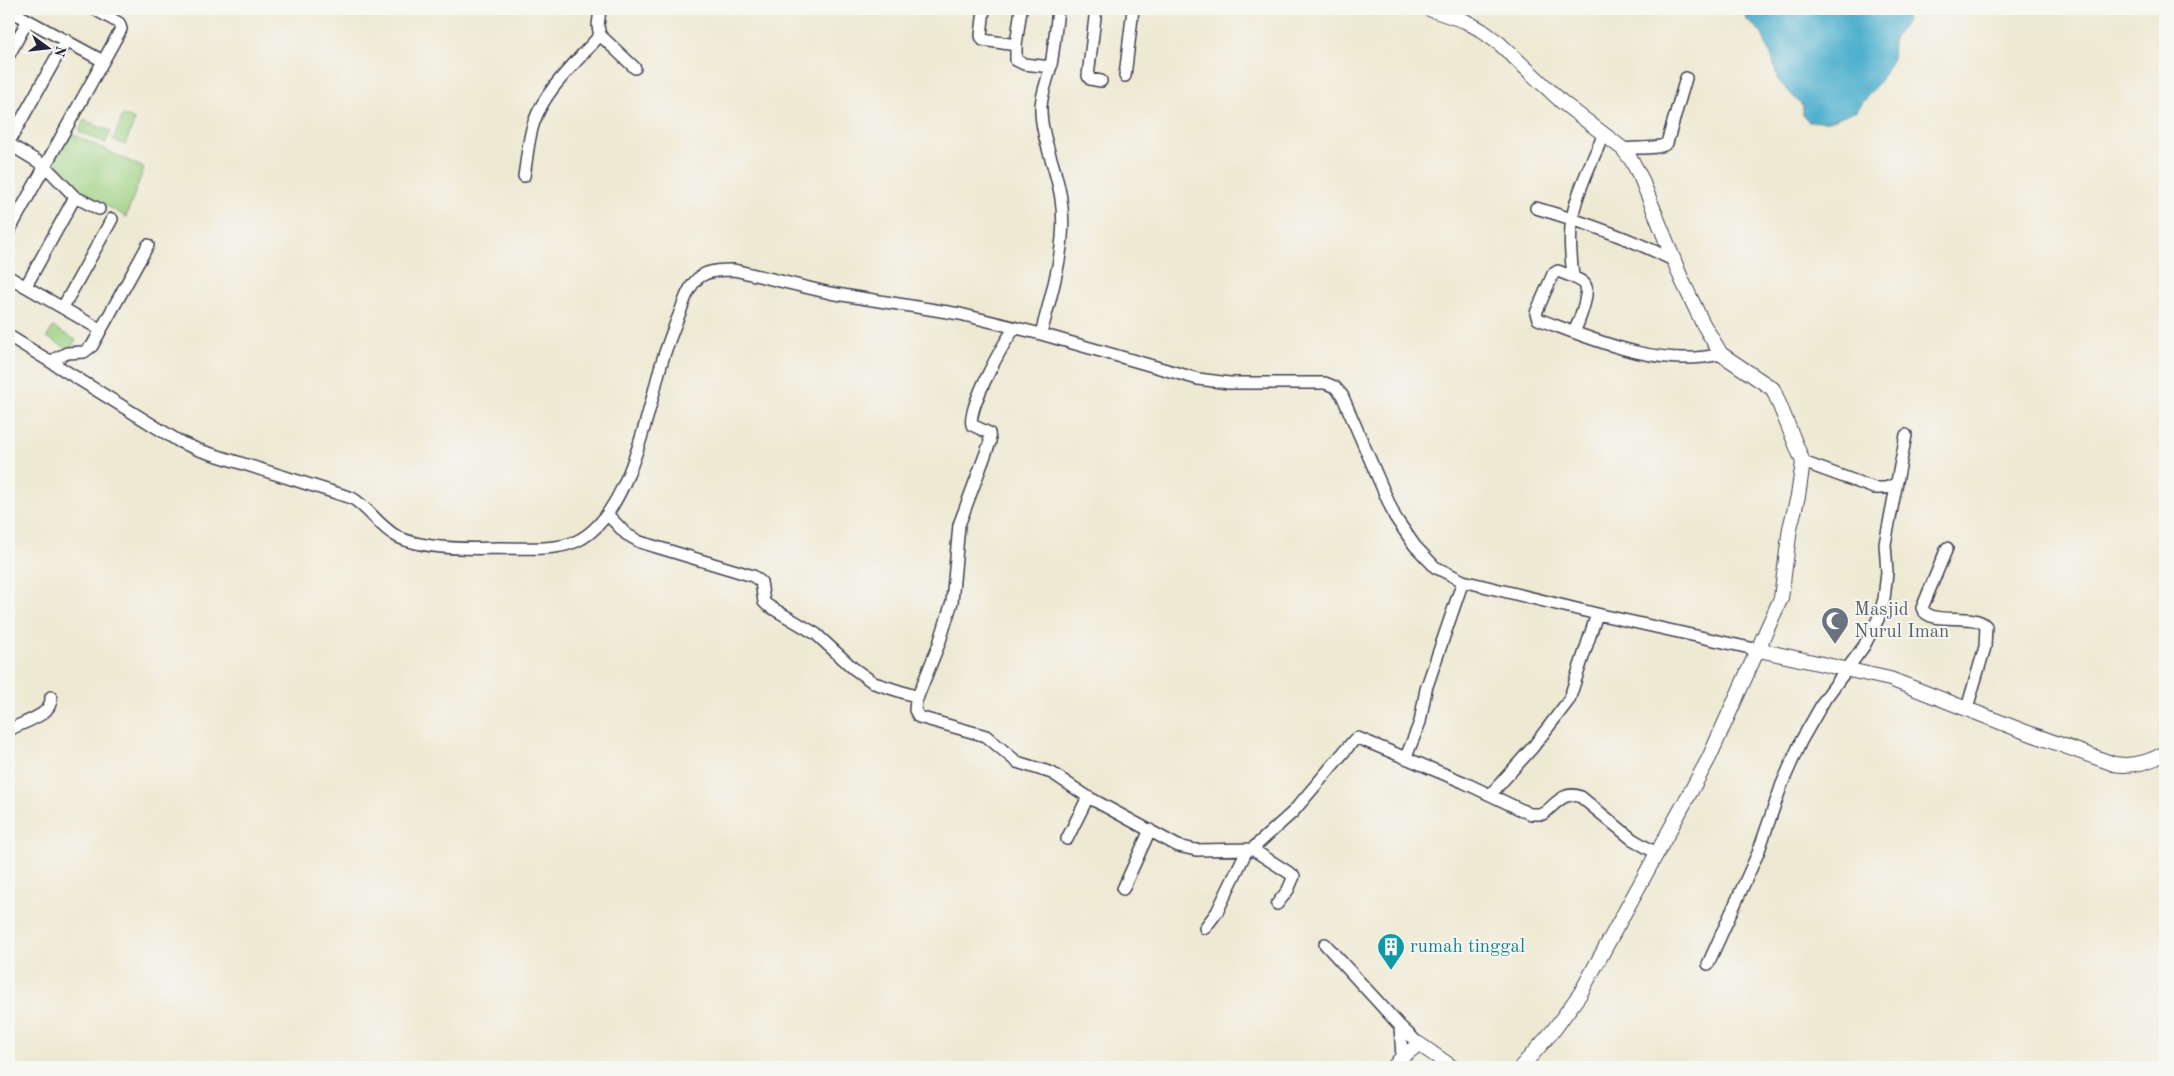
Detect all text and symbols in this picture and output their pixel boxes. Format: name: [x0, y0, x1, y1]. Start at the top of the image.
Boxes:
north arrow: [22, 22, 72, 72]
text: N: [51, 44, 68, 58]
place label: Masjid Nurul Iman: [1854, 601, 1949, 642]
mosque icon: Masjid Nurul Iman: [1820, 606, 1850, 645]
building icon: rumah tinggal: [1376, 932, 1406, 971]
place label: rumah tinggal: [1410, 938, 1525, 957]

